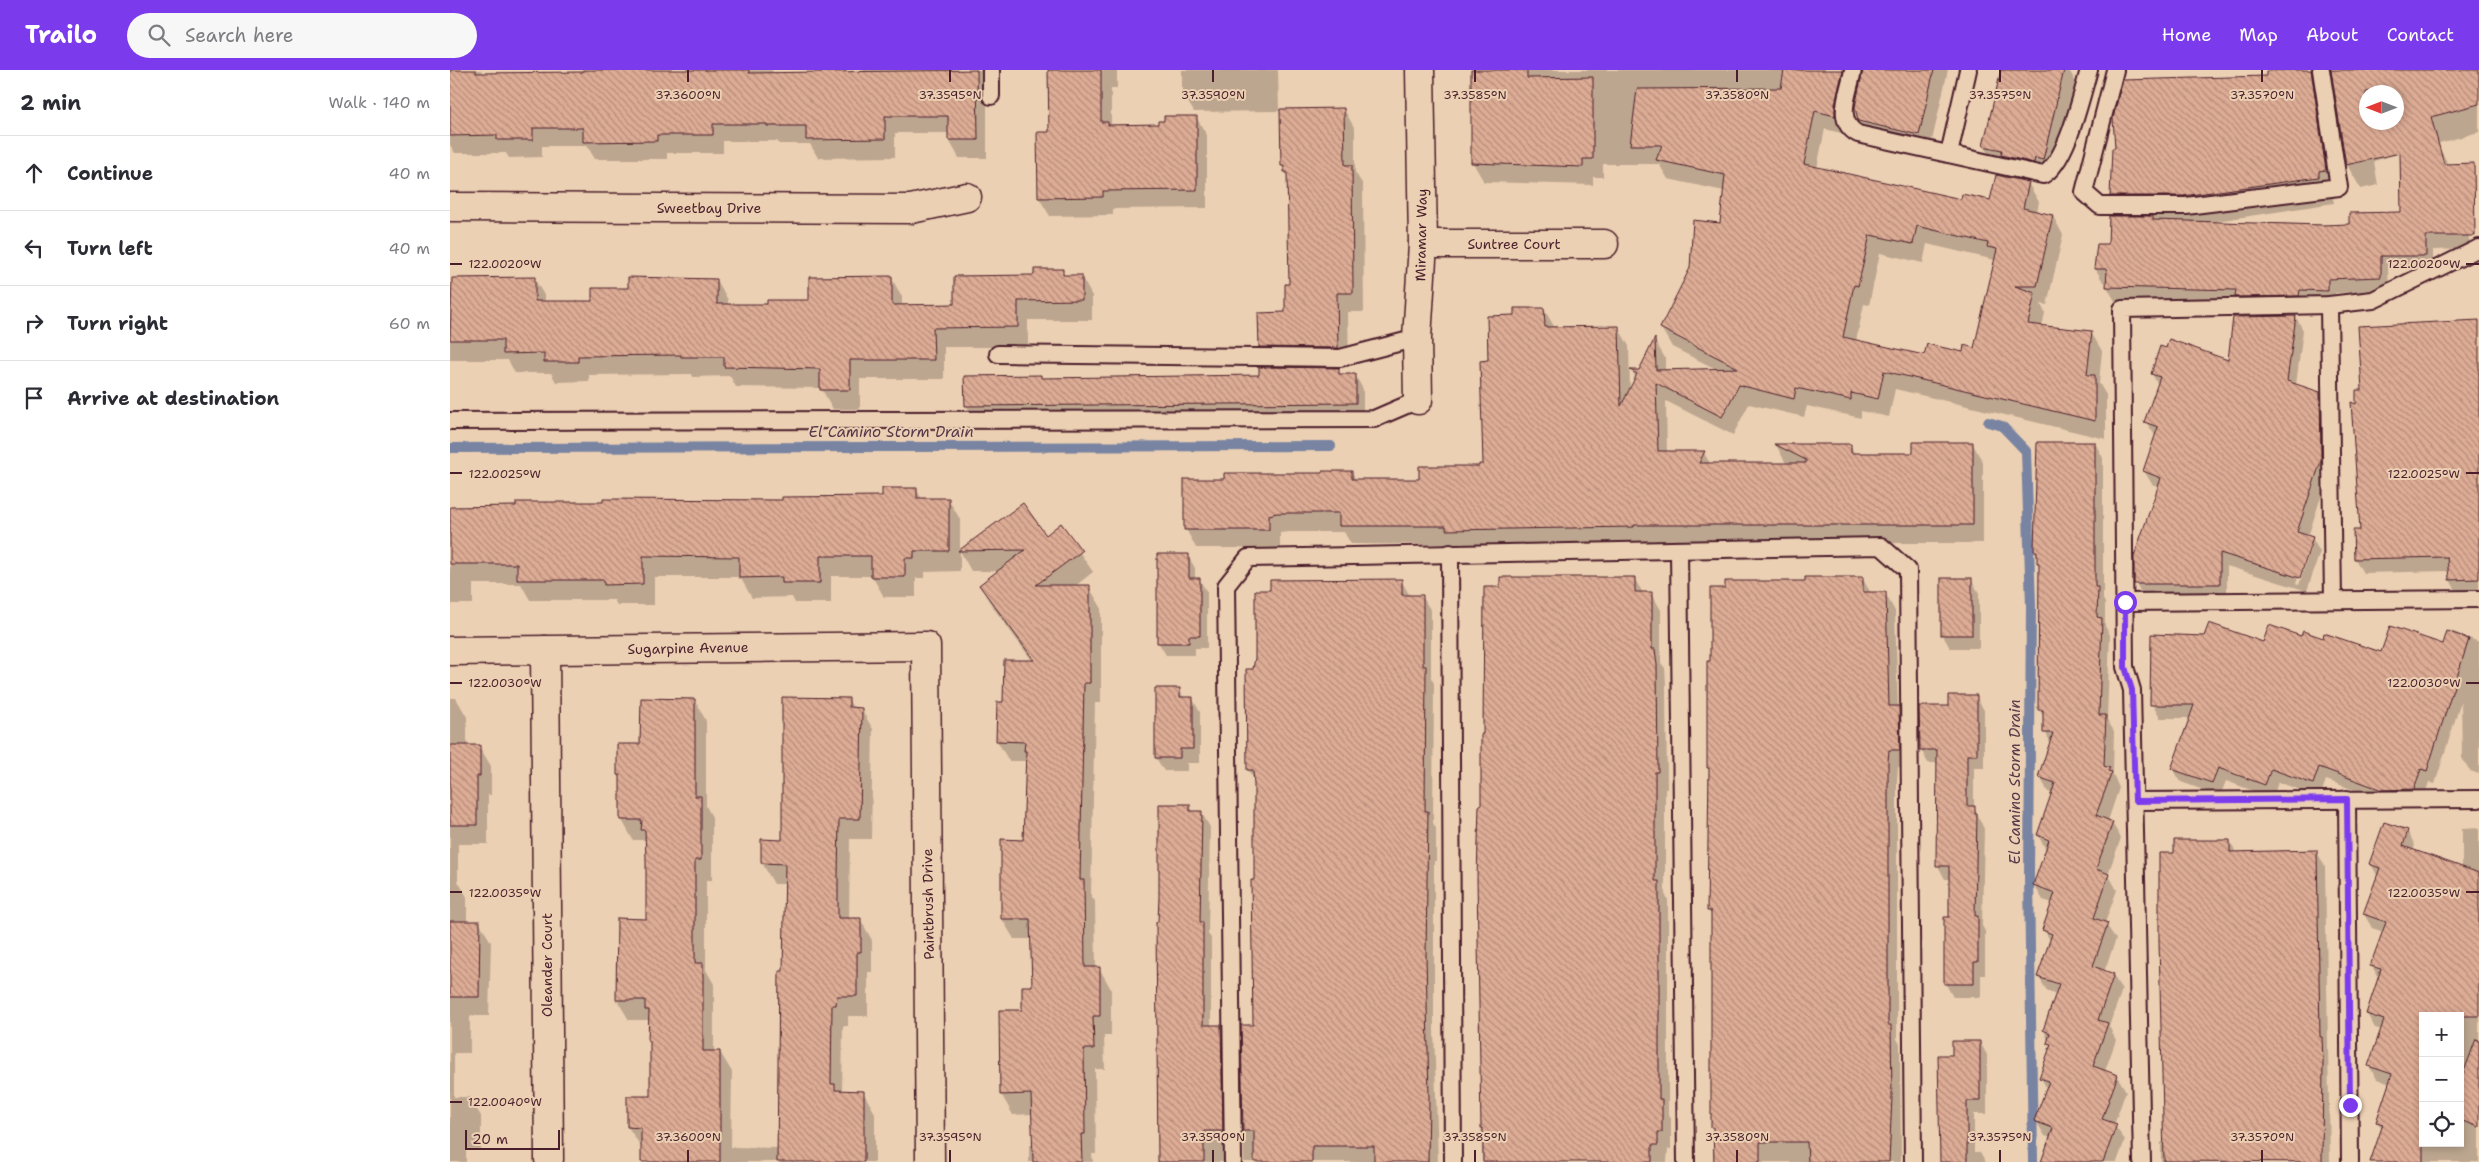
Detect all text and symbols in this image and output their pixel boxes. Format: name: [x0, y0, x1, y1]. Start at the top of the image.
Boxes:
search box: [127, 13, 477, 58]
text: Trailo: [25, 19, 97, 51]
icon: search: [145, 21, 173, 49]
text: Search here: [185, 23, 294, 48]
text: Home: [2162, 23, 2211, 47]
text: Map: [2239, 23, 2278, 47]
text: About: [2306, 23, 2359, 47]
text: Contact: [2387, 23, 2454, 47]
north arrow: [2359, 85, 2404, 130]
text: 37.3600°N: [655, 87, 721, 103]
text: 37.3595°N: [918, 87, 982, 103]
text: 37.3590°N: [1181, 87, 1245, 103]
text: 37.3585°N: [1443, 87, 1507, 103]
text: 37.3580°N: [1705, 87, 1769, 103]
text: 37.3575°N: [1969, 87, 2031, 103]
text: 37.3570°N: [2230, 87, 2294, 103]
text: 2 min: [20, 89, 81, 117]
text: Walk · 140 m: [328, 92, 430, 113]
icon: ahead: [20, 159, 48, 187]
text: Continue: [67, 161, 153, 186]
text: 40 m: [388, 163, 430, 184]
street label: Miramar Way: [1411, 188, 1431, 282]
street label: Sweetbay Drive: [657, 199, 761, 217]
icon: left: [20, 234, 48, 262]
street label: Suntree Court: [1467, 235, 1561, 253]
text: Turn left: [67, 236, 153, 261]
text: 40 m: [388, 238, 430, 259]
text: 122.0020°W: [468, 256, 542, 272]
text: 122.0020°W: [2387, 256, 2461, 272]
icon: right: [20, 309, 48, 337]
text: Turn right: [67, 311, 168, 336]
text: 60 m: [389, 313, 430, 334]
icon: arrive: [20, 384, 48, 412]
text: Arrive at destination: [67, 386, 279, 411]
water label: El Camino Storm Drain: [808, 422, 974, 442]
text: 122.0025°W: [469, 466, 541, 482]
text: 122.0025°W: [2388, 466, 2460, 482]
route start: [2114, 591, 2137, 614]
street label: Sugarpine Avenue: [627, 638, 749, 658]
text: 122.0030°W: [468, 675, 542, 691]
text: 122.0030°W: [2387, 675, 2461, 691]
water label: El Camino Storm Drain: [2005, 699, 2025, 865]
street label: Paintbrush Drive: [918, 848, 938, 960]
text: 122.0035°W: [469, 885, 541, 901]
text: 122.0035°W: [2388, 885, 2460, 901]
street label: Oleander Court: [538, 913, 556, 1017]
map controls: [2419, 1012, 2464, 1147]
button: +: [2419, 1012, 2464, 1057]
button: −: [2419, 1057, 2464, 1102]
text: 122.0040°W: [468, 1094, 542, 1110]
route end: [2339, 1094, 2362, 1117]
button: locate: [2419, 1102, 2464, 1147]
scale bar: [465, 1127, 560, 1150]
text: 37.3600°N: [655, 1129, 721, 1145]
text: 37.3595°N: [918, 1129, 982, 1145]
text: 37.3590°N: [1181, 1129, 1245, 1145]
text: 37.3585°N: [1443, 1129, 1507, 1145]
text: 37.3580°N: [1705, 1129, 1769, 1145]
text: 37.3575°N: [1969, 1129, 2031, 1145]
text: 37.3570°N: [2230, 1129, 2294, 1145]
text: 20 m: [472, 1130, 508, 1148]

